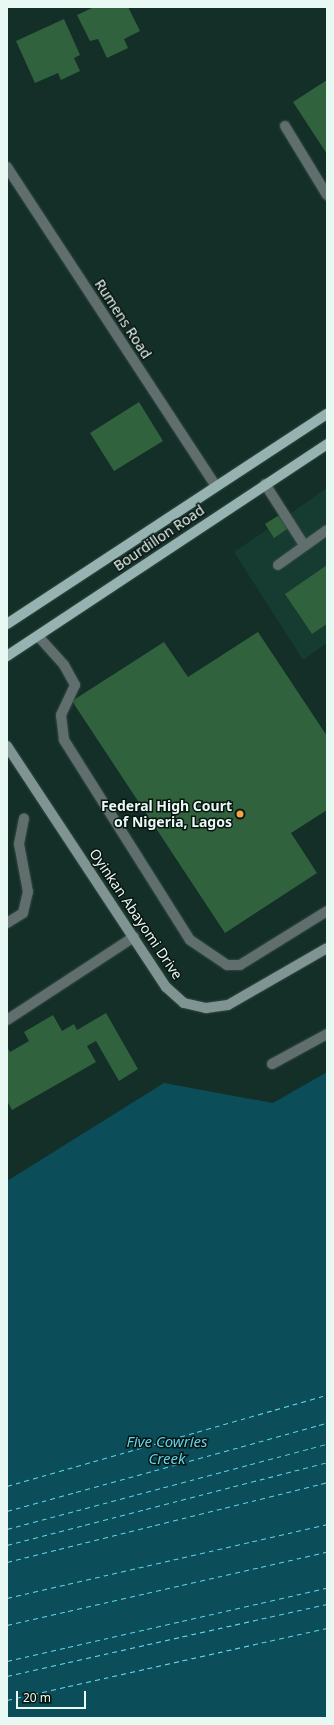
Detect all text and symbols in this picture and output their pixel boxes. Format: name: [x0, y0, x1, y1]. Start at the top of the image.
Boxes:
street label: Rumens Road: [91, 276, 155, 362]
street label: Bourdillon Road: [111, 502, 207, 574]
place label: Federal High Court of Nigeria, Lagos: [101, 798, 232, 830]
marker: Federal High Court of Nigeria, Lagos: [235, 809, 245, 819]
street label: Oyinkan Abayomi Drive: [86, 845, 186, 983]
water label: Five Cowries Creek: [126, 1432, 208, 1467]
scale bar: [18, 1683, 88, 1709]
text: 20 m: [23, 1689, 51, 1706]

